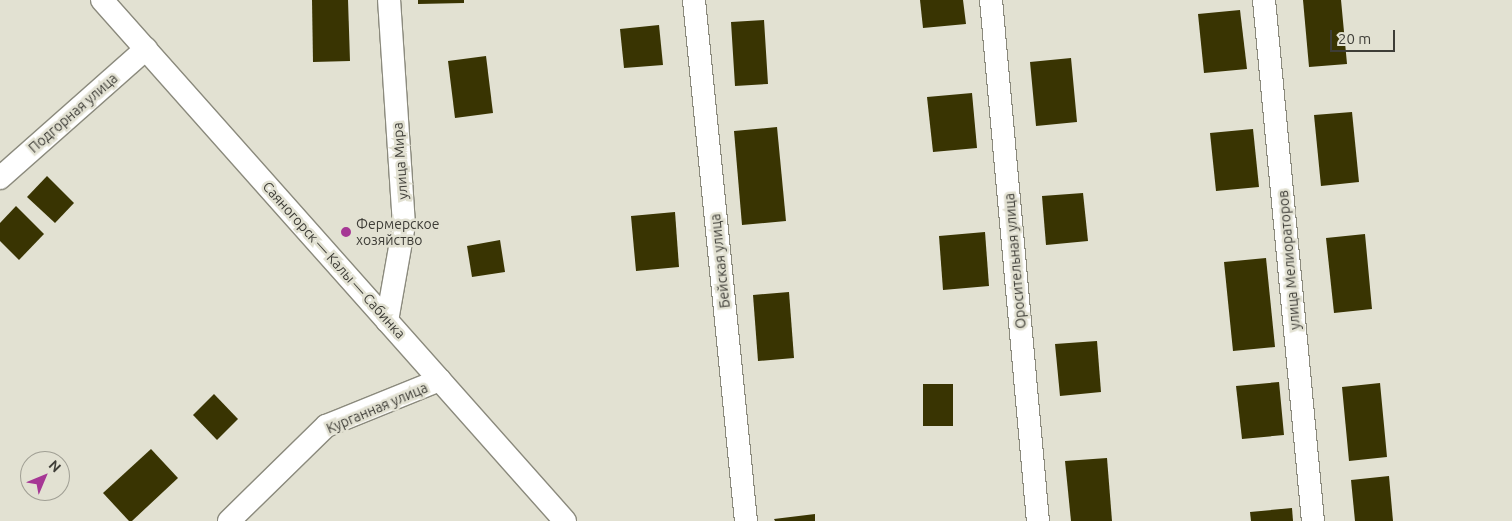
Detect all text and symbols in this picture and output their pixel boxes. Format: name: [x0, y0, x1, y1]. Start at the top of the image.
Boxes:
scale bar: [1332, 20, 1397, 52]
text: 20 m: [1338, 30, 1371, 47]
street label: Подгорная улица: [25, 70, 121, 156]
street label: улица Мира: [389, 122, 411, 200]
street label: Саяногорск — Калы — Сабинка: [259, 178, 409, 342]
street label: улица Мелиораторов: [1275, 190, 1303, 330]
street label: Оросительная улица: [1001, 193, 1029, 329]
street label: Бейская улица: [707, 213, 733, 309]
place label: Фермерское хозяйство: [356, 216, 439, 248]
marker: Фермерское хозяйство: [340, 226, 352, 238]
street label: Курганная улица: [324, 379, 430, 437]
north arrow: [20, 451, 70, 501]
text: N: [46, 457, 64, 475]

